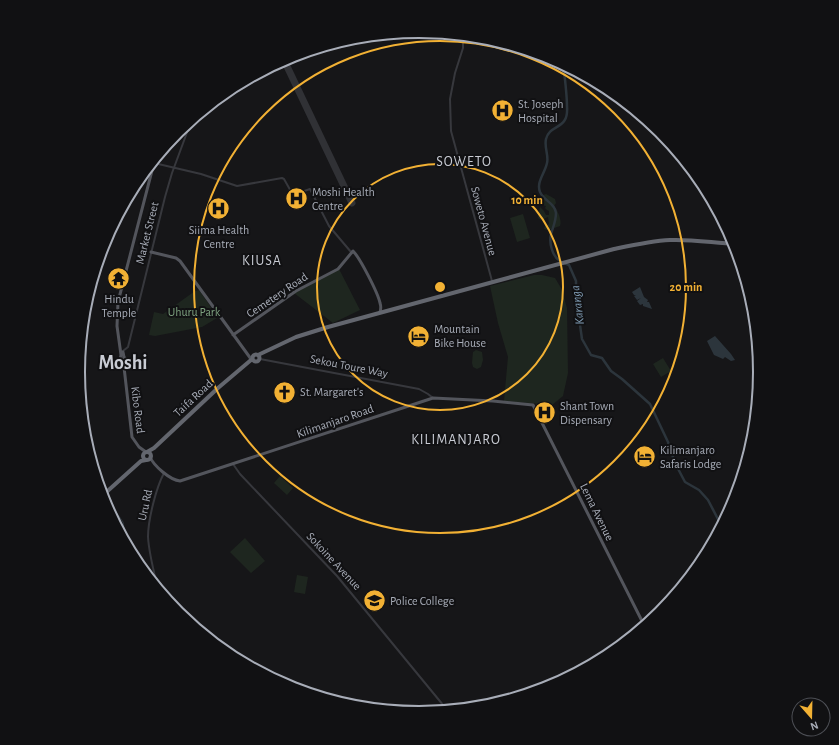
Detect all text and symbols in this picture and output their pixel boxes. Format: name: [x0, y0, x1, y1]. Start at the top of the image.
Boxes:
hospital icon: St. Joseph Hospital: [489, 98, 515, 124]
place label: St. Joseph Hospital: [518, 98, 564, 124]
district label: SOWETO: [436, 155, 492, 169]
street label: Soweto Avenue: [469, 185, 499, 257]
hospital icon: Moshi Health Centre: [284, 186, 310, 212]
place label: Moshi Health Centre: [312, 186, 375, 212]
text: 10 min: [511, 194, 543, 206]
hospital icon: Siima Health Centre: [206, 196, 232, 222]
street label: Market Street: [133, 201, 161, 265]
place label: Siima Health Centre: [189, 224, 249, 250]
district label: KIUSA: [242, 254, 282, 268]
temple icon: Hindu Temple: [106, 265, 132, 291]
street label: Cemetery Road: [244, 270, 310, 321]
centre of rings: [433, 280, 447, 294]
text: 20 min: [670, 281, 702, 293]
water label: Karanga: [569, 284, 587, 325]
place label: Hindu Temple: [102, 293, 136, 319]
park label: Uhuru Park: [168, 306, 221, 318]
hotel icon: Mountain Bike House: [405, 323, 431, 349]
place label: Mountain Bike House: [434, 323, 486, 349]
district label: Moshi: [98, 353, 148, 373]
street label: Sekou Toure Way: [309, 353, 389, 380]
street label: Taifa Road: [171, 377, 215, 419]
church icon: St. Margaret's: [272, 379, 298, 405]
street label: Kibo Road: [129, 386, 147, 434]
place label: St. Margaret's: [300, 386, 364, 398]
hospital icon: Shant Town Dispensary: [532, 400, 558, 426]
place label: Shant Town Dispensary: [560, 400, 614, 427]
street label: Kilimanjaro Road: [295, 402, 375, 441]
district label: KILIMANJARO: [411, 433, 501, 447]
hotel icon: Kilimanjaro Safaris Lodge: [632, 444, 658, 470]
place label: Kilimanjaro Safaris Lodge: [660, 444, 721, 470]
street label: Lema Avenue: [578, 481, 616, 543]
street label: Uru Rd: [136, 488, 154, 522]
street label: Sokoine Avenue: [304, 530, 364, 592]
school or university icon: Police College: [361, 588, 387, 614]
place label: Police College: [390, 595, 454, 607]
north arrow: [791, 697, 831, 737]
text: N: [809, 719, 820, 732]

